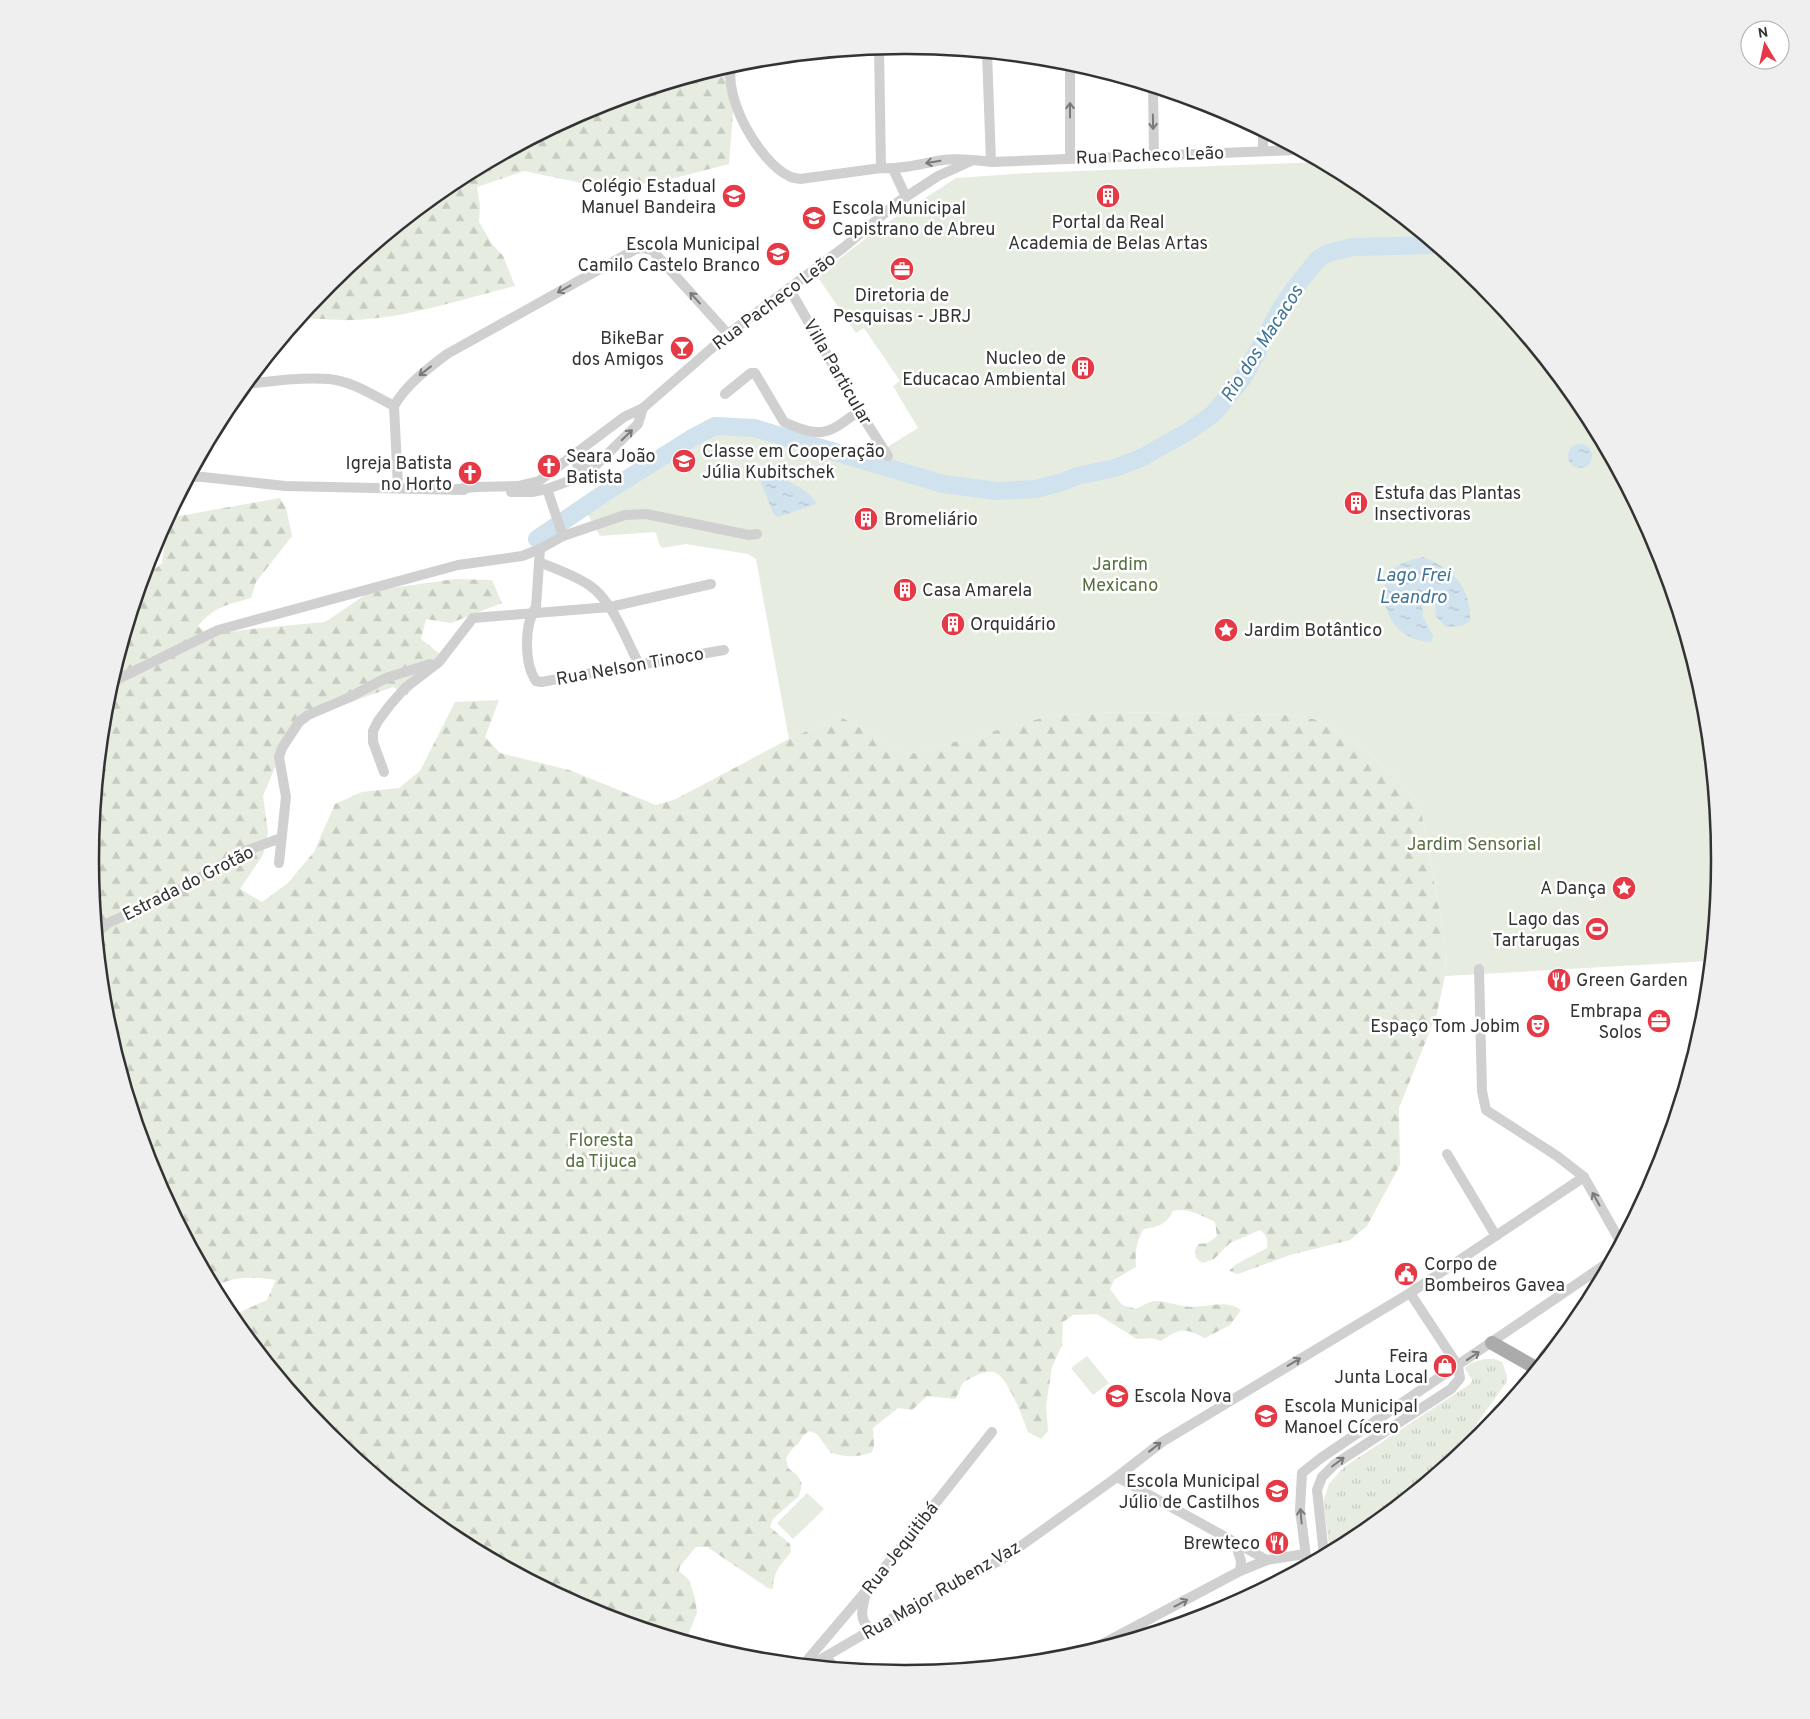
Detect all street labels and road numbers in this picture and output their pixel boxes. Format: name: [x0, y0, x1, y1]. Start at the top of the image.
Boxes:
street label: Rua Pacheco Leão: [1076, 142, 1225, 171]
street label: Rua Pacheco Leão: [709, 248, 841, 356]
street label: Villa Particular: [797, 316, 876, 430]
street label: Rua Nelson Tinoco: [555, 643, 706, 692]
street label: Estrada do Grotão: [119, 841, 258, 927]
street label: Rua Jequitibá: [858, 1498, 944, 1600]
street label: Rua Major Rubenz Vaz: [858, 1537, 1025, 1646]

